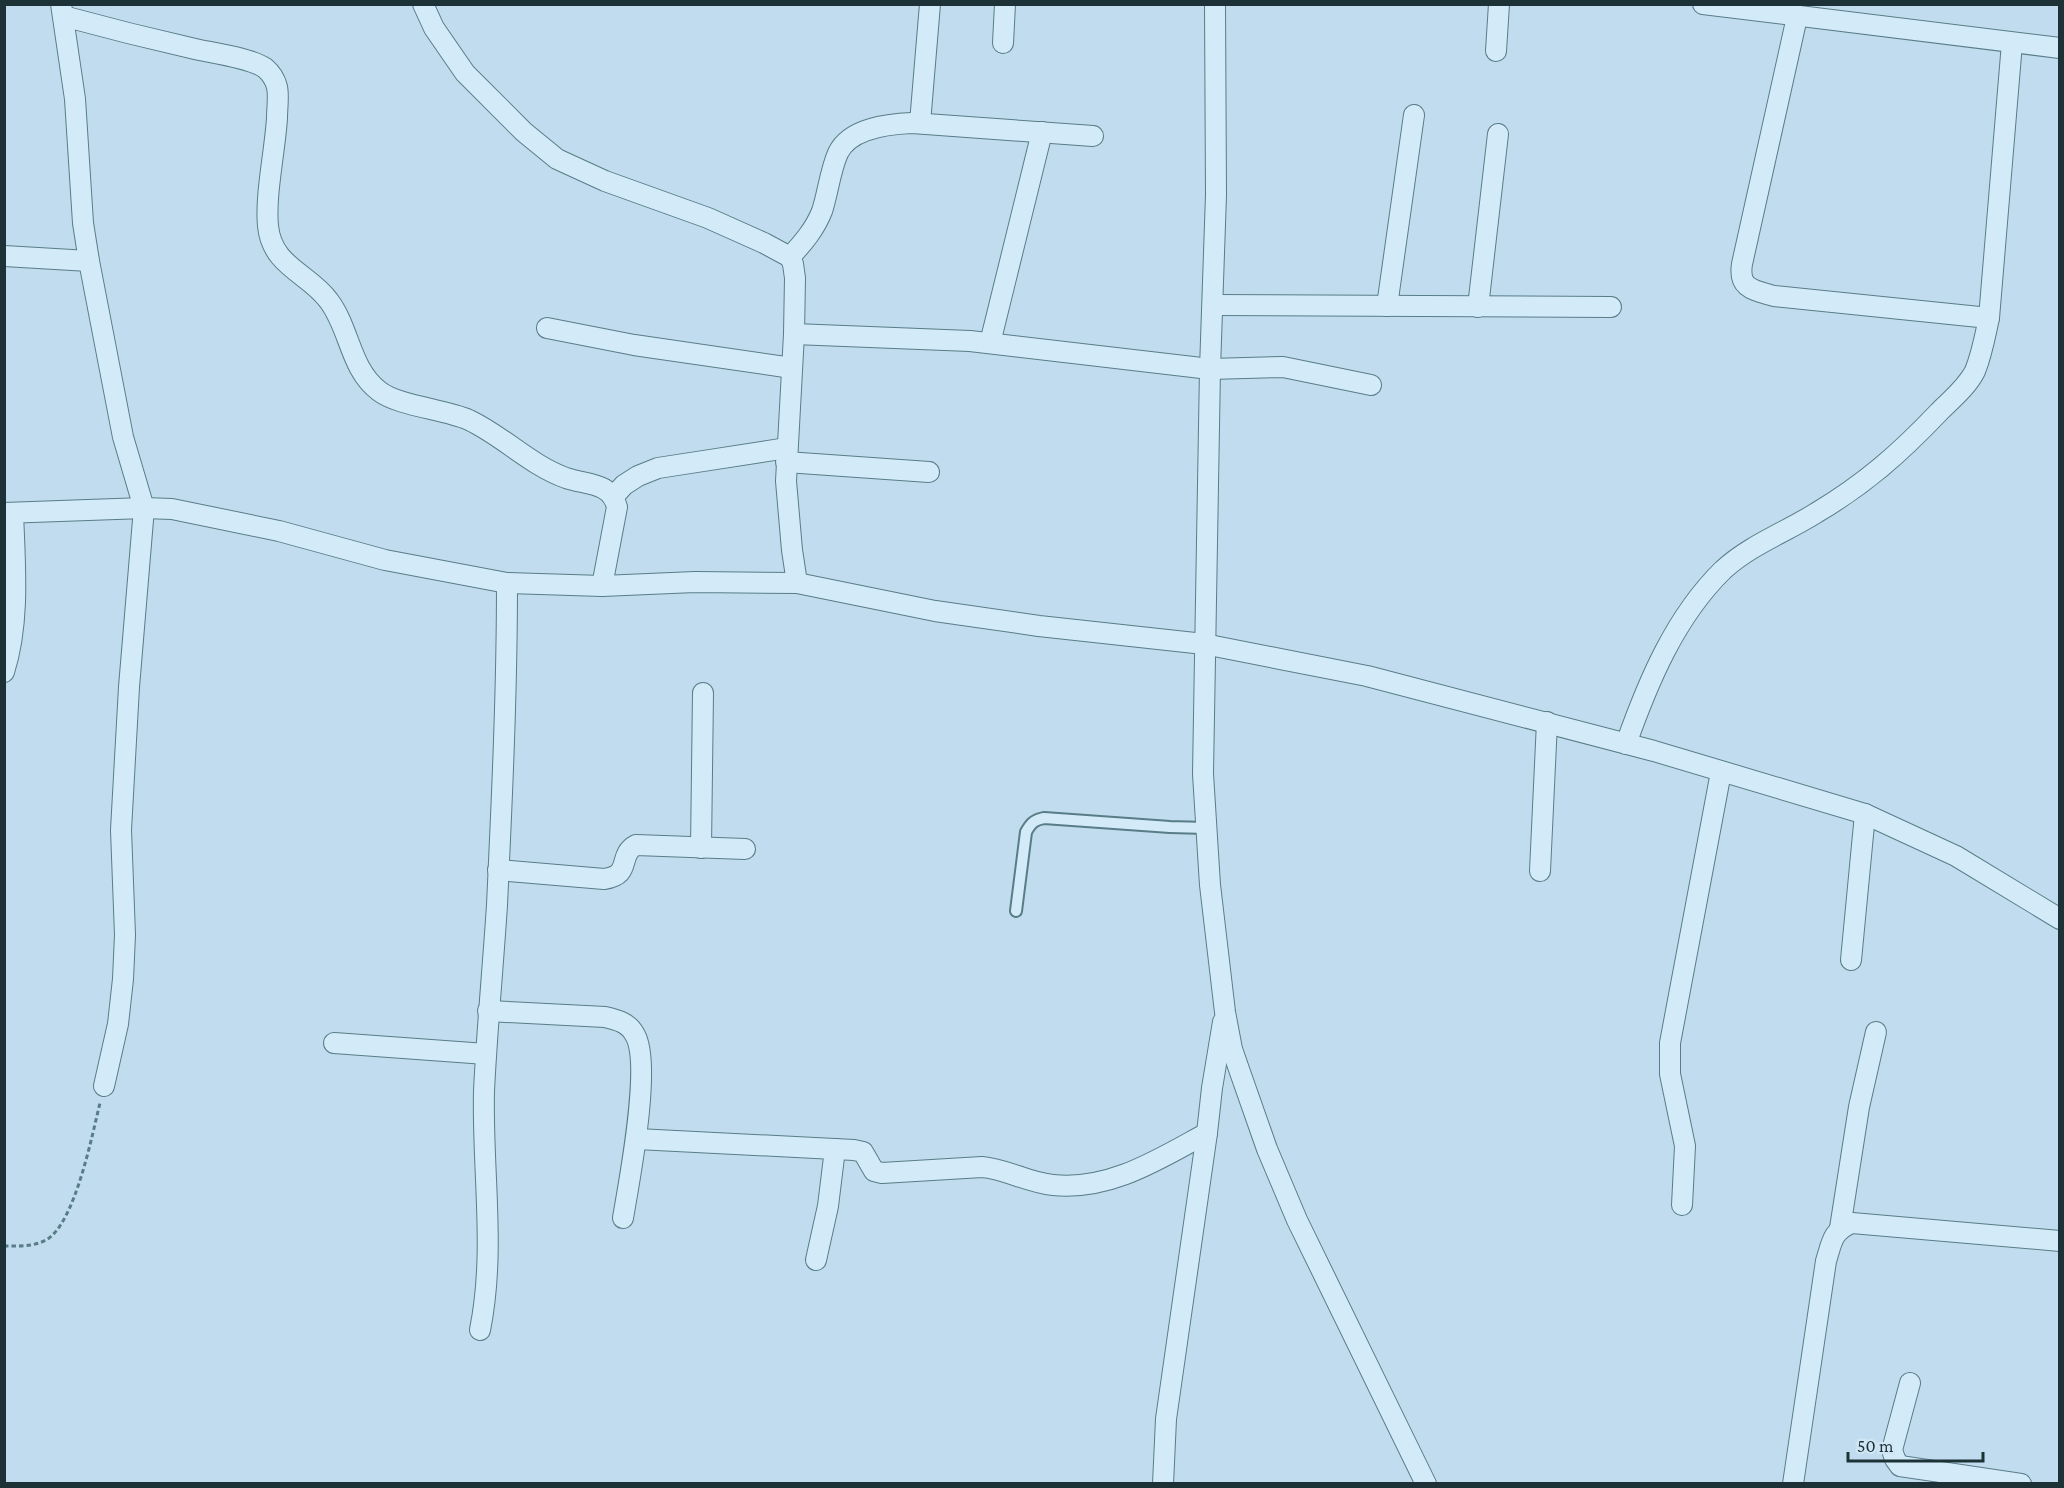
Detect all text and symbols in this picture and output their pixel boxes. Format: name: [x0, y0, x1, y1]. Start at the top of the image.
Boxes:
scale bar: [1848, 1425, 1983, 1463]
text: 50 m: [1857, 1436, 1894, 1456]

